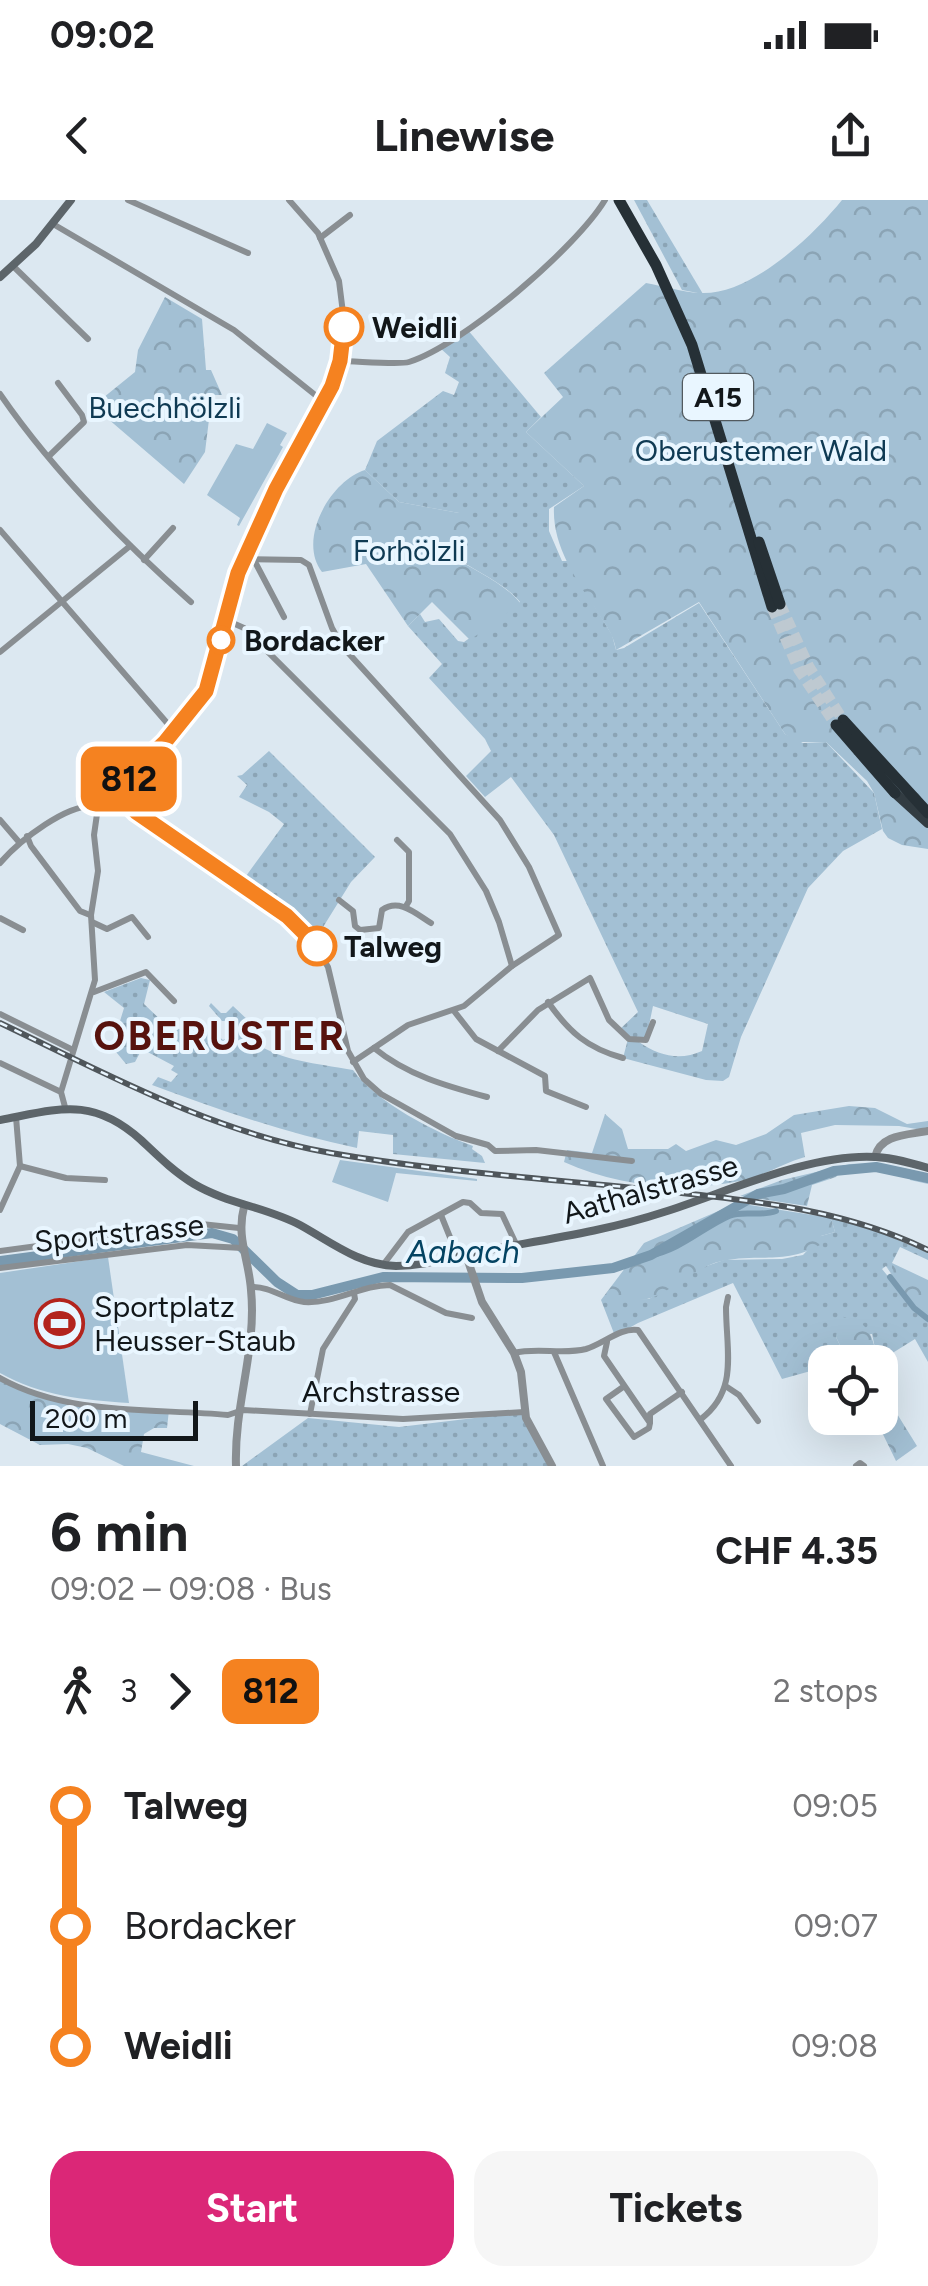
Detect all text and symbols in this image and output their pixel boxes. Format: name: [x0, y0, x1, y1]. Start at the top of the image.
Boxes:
text: 09:02: [50, 12, 155, 58]
icon: back: [50, 108, 105, 163]
text: Linewise: [374, 108, 554, 162]
icon: share: [823, 108, 878, 163]
marker: Weidli: [325, 308, 363, 346]
place label: Weidli: [372, 309, 458, 346]
road number: A15: [683, 374, 753, 420]
park label: Buechhölzli: [88, 389, 242, 426]
park label: Oberustemer Wald: [635, 432, 887, 469]
park label: Forhölzli: [353, 532, 465, 569]
place label: Bordacker: [244, 622, 385, 659]
marker: Bordacker: [208, 627, 234, 653]
line badge: 812: [72, 746, 186, 812]
text: 812: [101, 758, 157, 800]
marker: Talweg: [298, 927, 336, 965]
place label: Talweg: [344, 928, 442, 965]
district label: OBERUSTER: [94, 1012, 346, 1060]
street label: Aathalstrasse: [558, 1146, 742, 1232]
street label: Sportstrasse: [32, 1206, 206, 1260]
water label: Aabach: [404, 1233, 520, 1271]
place label: Sportplatz Heusser-Staub: [94, 1288, 296, 1359]
sports icon: Sportplatz Heusser-Staub: [33, 1297, 85, 1349]
map controls: [808, 1345, 898, 1435]
button: locate: [808, 1345, 898, 1435]
street label: Archstrasse: [302, 1373, 460, 1410]
scale bar: [30, 1396, 198, 1440]
text: 200 m: [45, 1401, 127, 1435]
text: 6 min: [50, 1499, 189, 1565]
text: CHF 4.35: [715, 1528, 878, 1574]
text: 09:02 – 09:08 · Bus: [50, 1570, 332, 1608]
icon: walk: [50, 1664, 105, 1719]
icon: forward: [152, 1664, 207, 1719]
text: 812: [242, 1670, 299, 1712]
text: 3: [120, 1672, 137, 1710]
text: 2 stops: [773, 1672, 878, 1710]
text: Talweg: [124, 1783, 248, 1829]
text: 09:05: [792, 1787, 878, 1825]
text: Bordacker: [124, 1903, 296, 1949]
text: 09:07: [794, 1907, 878, 1945]
text: Weidli: [124, 2023, 233, 2069]
text: 09:08: [791, 2027, 878, 2065]
button: Start: [50, 2151, 454, 2266]
button: Tickets: [474, 2151, 878, 2266]

